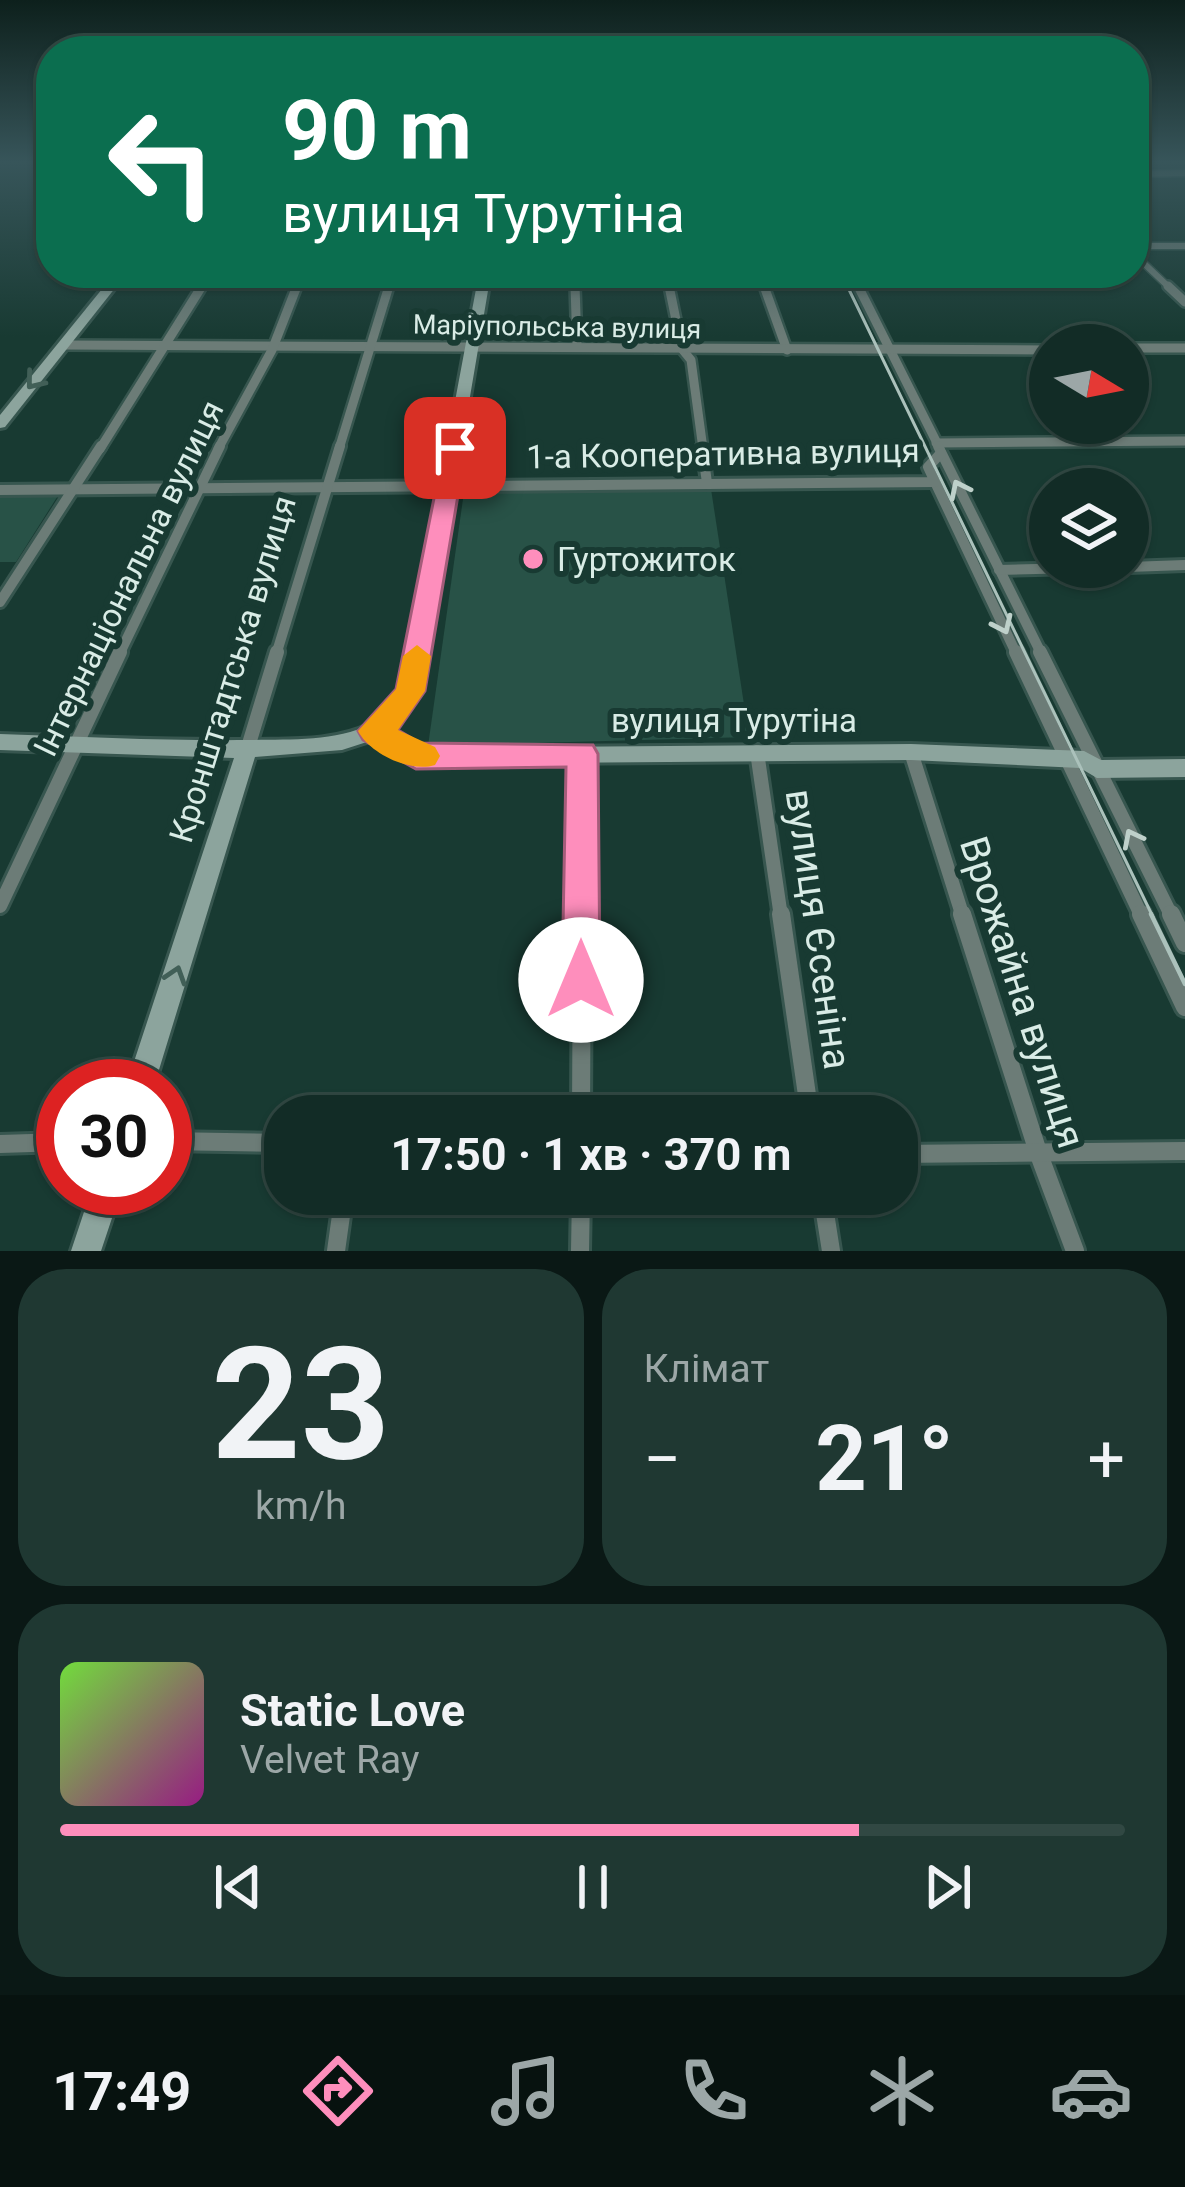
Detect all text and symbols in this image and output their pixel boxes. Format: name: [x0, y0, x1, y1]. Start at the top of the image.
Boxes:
text: 90 m: [282, 81, 472, 180]
icon: left: [84, 84, 240, 240]
text: вулиця Турутіна: [282, 182, 685, 245]
street label: Маріупольська вулиця: [413, 308, 701, 346]
north arrow: [1029, 324, 1149, 444]
map controls: [1029, 324, 1149, 588]
one-way arrow: [27, 368, 49, 390]
street label: Інтернаціональна вулиця: [25, 394, 232, 762]
pin: [404, 397, 506, 499]
icon: arrive: [422, 415, 488, 481]
street label: 1-а Кооперативна вулиця: [526, 431, 920, 476]
button: layers: [1029, 468, 1149, 588]
one-way arrow: [949, 480, 973, 501]
street label: Кронштадтська вулиця: [161, 491, 304, 847]
place label: Гуртожиток: [557, 540, 736, 579]
marker: Гуртожиток: [520, 546, 546, 572]
one-way arrow: [989, 613, 1012, 634]
street label: вулиця Турутіна: [611, 701, 857, 740]
street label: вулиця Єсеніна: [776, 786, 860, 1072]
one-way arrow: [1123, 830, 1146, 851]
street label: Врожайна вулиця: [950, 831, 1094, 1154]
position arrow: [518, 917, 644, 1043]
one-way arrow: [161, 965, 186, 986]
speed limit sign: 30: [36, 1059, 192, 1215]
text: 17:50 · 1 хв · 370 m: [391, 1128, 791, 1181]
text: 23: [211, 1313, 390, 1496]
text: Клімат: [644, 1346, 769, 1392]
text: 21°: [815, 1407, 954, 1512]
text: −: [644, 1421, 681, 1498]
text: +: [1088, 1421, 1125, 1498]
text: km/h: [255, 1483, 347, 1529]
text: Static Love: [240, 1684, 465, 1737]
text: Velvet Ray: [240, 1737, 419, 1783]
icon: previous: [205, 1854, 271, 1920]
icon: pause: [560, 1854, 626, 1920]
icon: next: [915, 1854, 981, 1920]
icon: directions: [296, 2049, 380, 2133]
icon: music: [484, 2049, 568, 2133]
icon: phone: [672, 2049, 756, 2133]
icon: climate: [860, 2049, 944, 2133]
icon: car: [1049, 2049, 1133, 2133]
text: 17:49: [52, 2060, 191, 2123]

